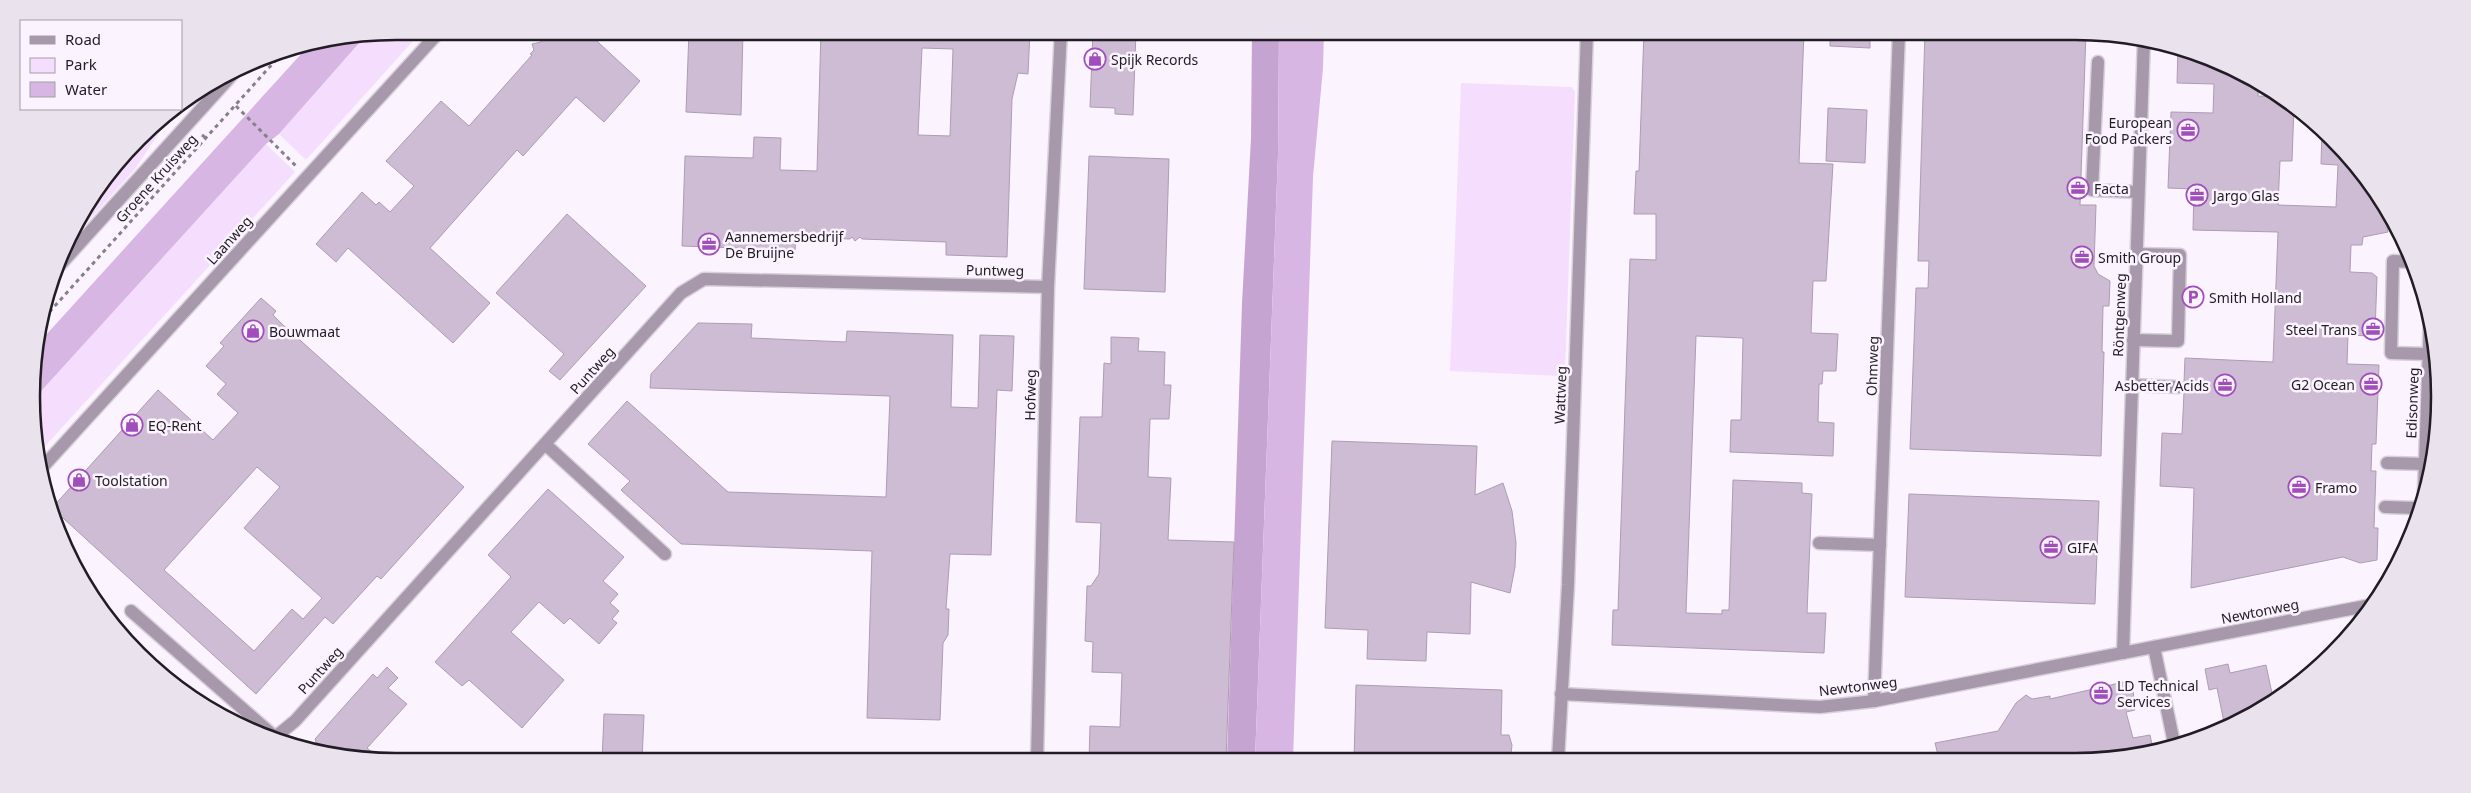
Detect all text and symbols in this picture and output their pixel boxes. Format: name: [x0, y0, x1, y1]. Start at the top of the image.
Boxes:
legend: [20, 20, 182, 110]
text: Road: [65, 29, 101, 49]
shop icon: Spijk Records: [1083, 47, 1107, 71]
place label: Spijk Records: [1111, 50, 1199, 69]
text: Park: [65, 54, 97, 74]
text: Water: [65, 79, 107, 99]
place label: European Food Packers: [2085, 113, 2172, 148]
office icon: European Food Packers: [2176, 118, 2200, 142]
street label: Groene Kruisweg: [111, 130, 201, 226]
office icon: Facta: [2066, 176, 2090, 200]
place label: Facta: [2094, 179, 2129, 198]
office icon: Jargo Glas: [2185, 183, 2209, 207]
place label: Jargo Glas: [2211, 186, 2280, 205]
street label: Laanweg: [202, 212, 256, 268]
place label: Aannemersbedrijf De Bruijne: [725, 227, 845, 262]
office icon: Aannemersbedrijf De Bruijne: [697, 232, 721, 256]
office icon: Smith Group: [2070, 245, 2094, 269]
place label: Smith Group: [2098, 248, 2181, 267]
street label: Puntweg: [966, 260, 1024, 280]
street label: Röntgenweg: [2108, 273, 2130, 357]
parking icon: Smith Holland: [2181, 285, 2205, 309]
place label: Smith Holland: [2209, 288, 2302, 307]
office icon: Steel Trans: [2361, 317, 2385, 341]
shop icon: Bouwmaat: [241, 319, 265, 343]
place label: Steel Trans: [2285, 320, 2357, 339]
place label: Bouwmaat: [269, 322, 340, 341]
street label: Ohmweg: [1861, 336, 1883, 396]
street label: Puntweg: [565, 342, 619, 398]
street label: Wattweg: [1549, 366, 1571, 424]
street label: Edisonweg: [2401, 367, 2423, 439]
street label: Hofweg: [1020, 369, 1040, 421]
office icon: G2 Ocean: [2359, 372, 2383, 396]
office icon: Asbetter Acids: [2213, 373, 2237, 397]
place label: G2 Ocean: [2291, 375, 2355, 394]
place label: Asbetter Acids: [2115, 376, 2209, 395]
shop icon: EQ-Rent: [120, 413, 144, 437]
place label: EQ-Rent: [148, 416, 202, 435]
shop icon: Toolstation: [67, 468, 91, 492]
place label: Toolstation: [95, 471, 168, 490]
office icon: Framo: [2287, 475, 2311, 499]
place label: Framo: [2315, 478, 2357, 497]
office icon: GIFA: [2039, 535, 2063, 559]
place label: GIFA: [2067, 538, 2098, 557]
street label: Newtonweg: [2219, 594, 2301, 628]
street label: Puntweg: [293, 642, 347, 698]
street label: Newtonweg: [1818, 672, 1898, 700]
place label: LD Technical Services: [2117, 676, 2199, 711]
office icon: LD Technical Services: [2089, 681, 2113, 705]

